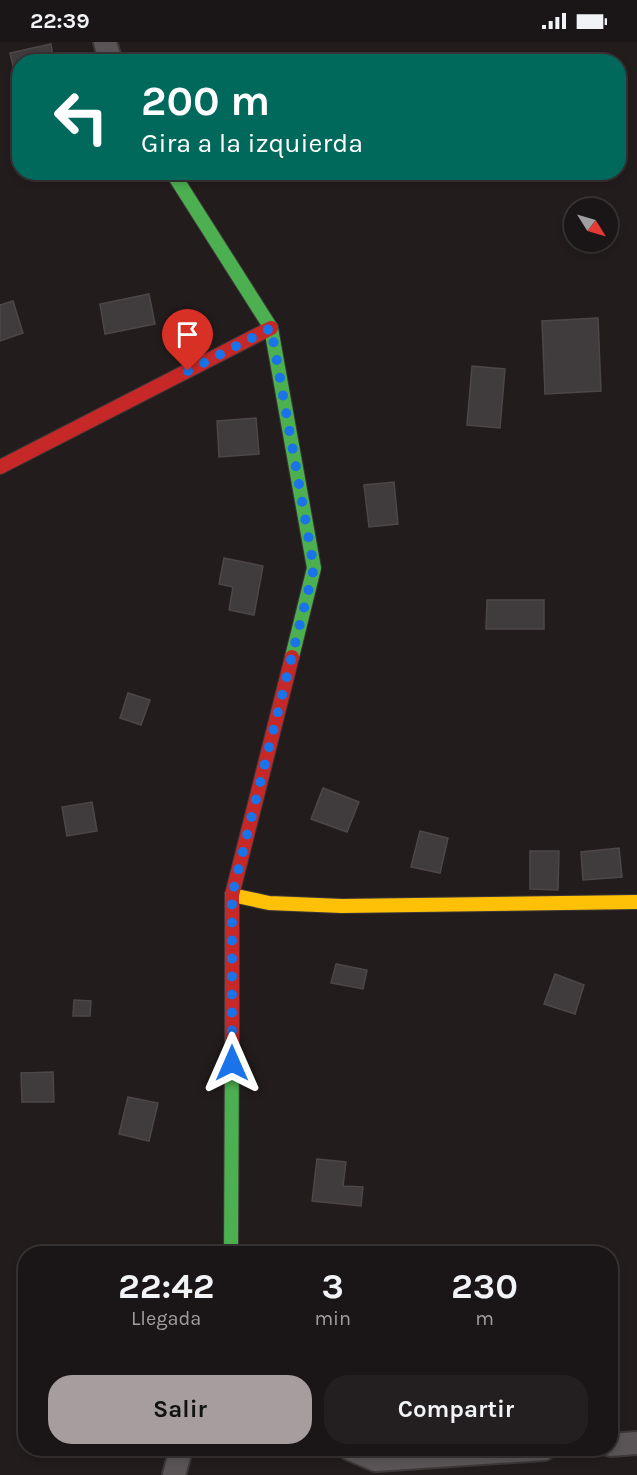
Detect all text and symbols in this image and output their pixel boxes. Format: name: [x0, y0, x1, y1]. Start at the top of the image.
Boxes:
text: 22:39: [30, 8, 90, 34]
text: 200 m: [141, 76, 270, 126]
icon: left: [42, 78, 120, 156]
text: Gira a la izquierda: [141, 127, 363, 159]
north arrow: [564, 198, 618, 252]
map controls: [564, 198, 618, 252]
pin: [162, 309, 213, 371]
icon: arrive: [171, 318, 204, 351]
position arrow: [200, 1031, 264, 1095]
text: 22:42: [118, 1265, 214, 1307]
text: 3: [322, 1265, 344, 1307]
text: 230: [451, 1265, 518, 1307]
text: Llegada: [131, 1307, 201, 1330]
text: min: [314, 1307, 351, 1330]
text: m: [475, 1307, 494, 1330]
button: Salir: [48, 1375, 312, 1444]
button: Compartir: [324, 1375, 588, 1444]

